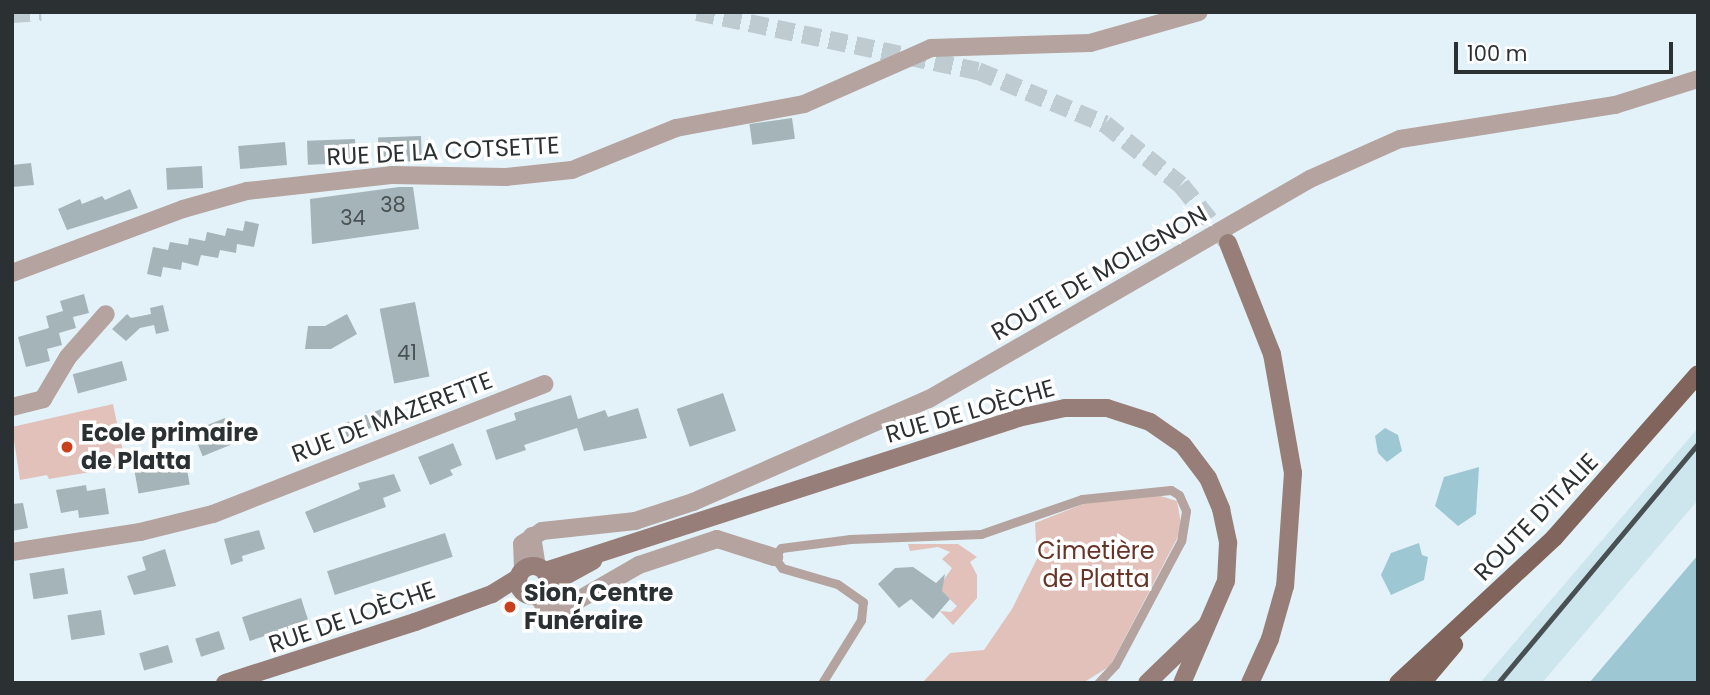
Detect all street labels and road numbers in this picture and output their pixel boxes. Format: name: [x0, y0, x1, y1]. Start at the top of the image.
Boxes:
street label: RUE DE LA COTSETTE: [326, 131, 560, 171]
street label: ROUTE DE MOLIGNON: [986, 199, 1212, 347]
street label: RUE DE MAZERETTE: [288, 365, 496, 469]
street label: RUE DE LOÈCHE: [882, 373, 1058, 449]
street label: ROUTE D'ITALIE: [1468, 447, 1604, 587]
street label: RUE DE LOÈCHE: [265, 575, 439, 659]

